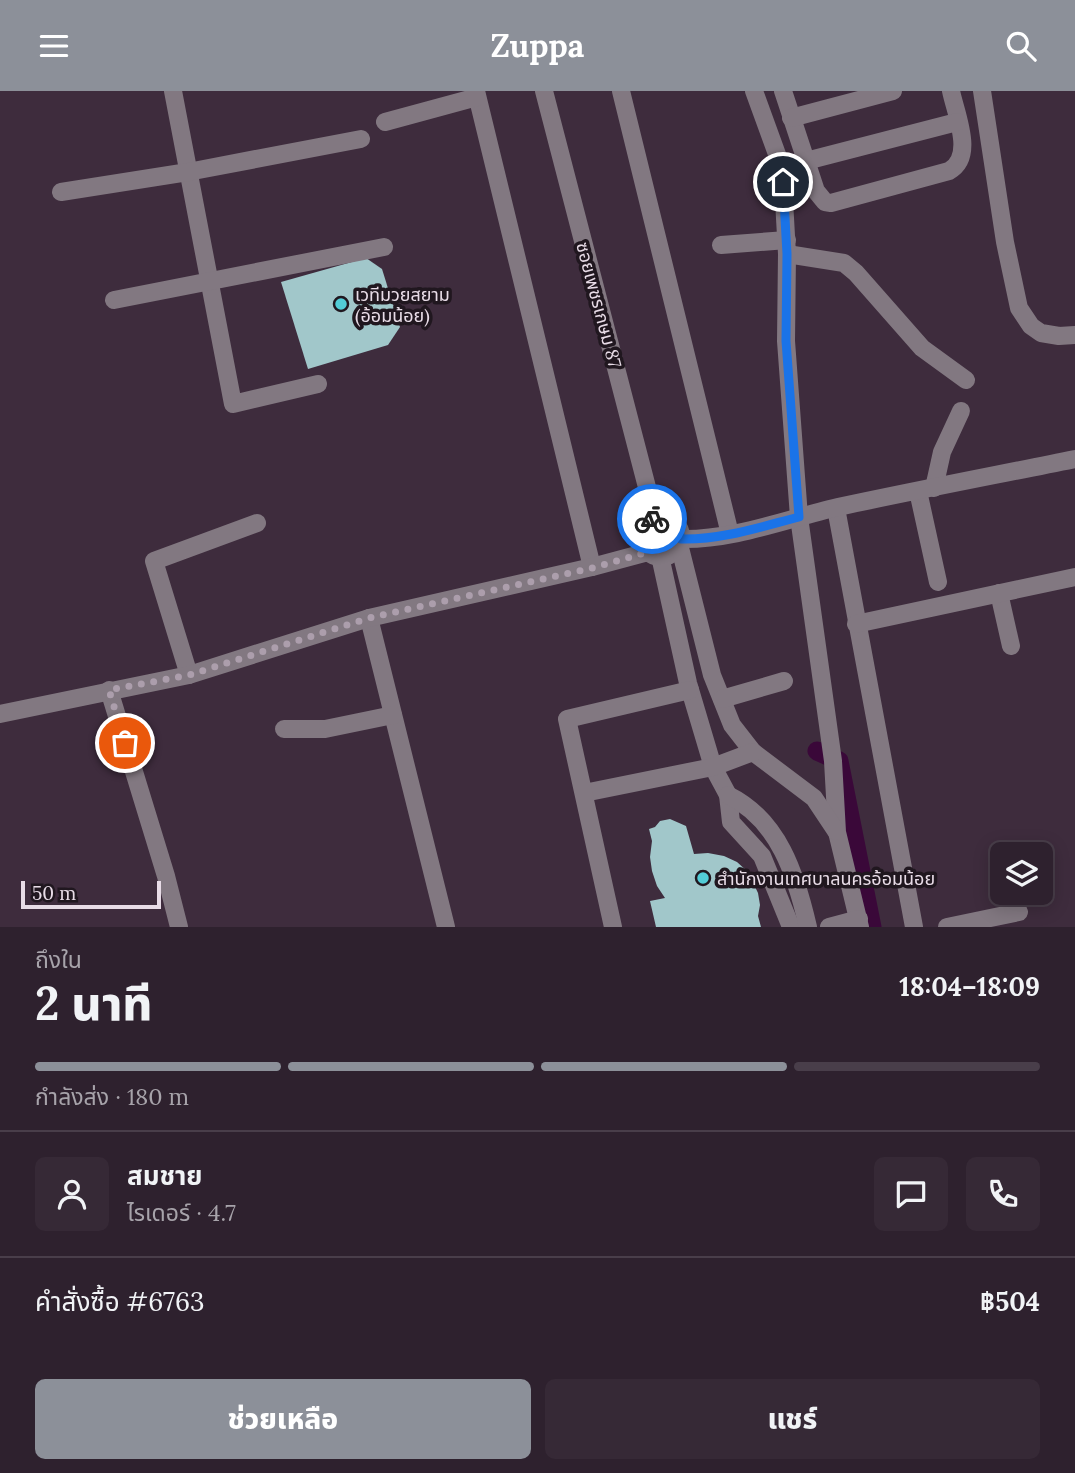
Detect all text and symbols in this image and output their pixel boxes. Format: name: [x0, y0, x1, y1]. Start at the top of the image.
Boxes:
text: Zuppa: [491, 25, 584, 66]
icon: menu: [35, 27, 73, 65]
icon: search: [1002, 27, 1040, 65]
pin: [753, 152, 813, 212]
icon: home: [764, 163, 802, 201]
street label: ซอยเพชรเกษม 87: [571, 240, 627, 370]
place label: เวทีมวยสยาม (อ้อมน้อย): [355, 283, 450, 327]
marker: เวทีมวยสยาม (อ้อมน้อย): [333, 296, 349, 312]
courier: [617, 484, 687, 554]
icon: bike: [633, 500, 671, 538]
pin: [95, 713, 155, 773]
icon: bag: [106, 724, 144, 762]
map controls: [990, 842, 1053, 905]
button: layers: [990, 842, 1053, 905]
place label: สำนักงานเทศบาลนครอ้อมน้อย: [717, 867, 935, 890]
marker: สำนักงานเทศบาลนครอ้อมน้อย: [695, 870, 711, 886]
scale bar: [21, 878, 161, 910]
text: 50 m: [32, 881, 76, 905]
text: ถึงใน: [35, 945, 82, 974]
text: 18:04–18:09: [899, 970, 1040, 1003]
text: 2 นาที: [35, 974, 152, 1033]
text: กำลังส่ง · 180 m: [35, 1082, 189, 1111]
button: person: [35, 1157, 109, 1231]
button: chat: [874, 1157, 948, 1231]
button: phone: [966, 1157, 1040, 1231]
text: สมชาย: [127, 1159, 203, 1192]
text: ไรเดอร์ · 4.7: [127, 1198, 236, 1227]
text: คำสั่งซื้อ #6763: [35, 1285, 205, 1318]
text: ฿504: [980, 1285, 1040, 1318]
button: ช่วยเหลือ: [35, 1379, 531, 1459]
button: แชร์: [545, 1379, 1040, 1459]

